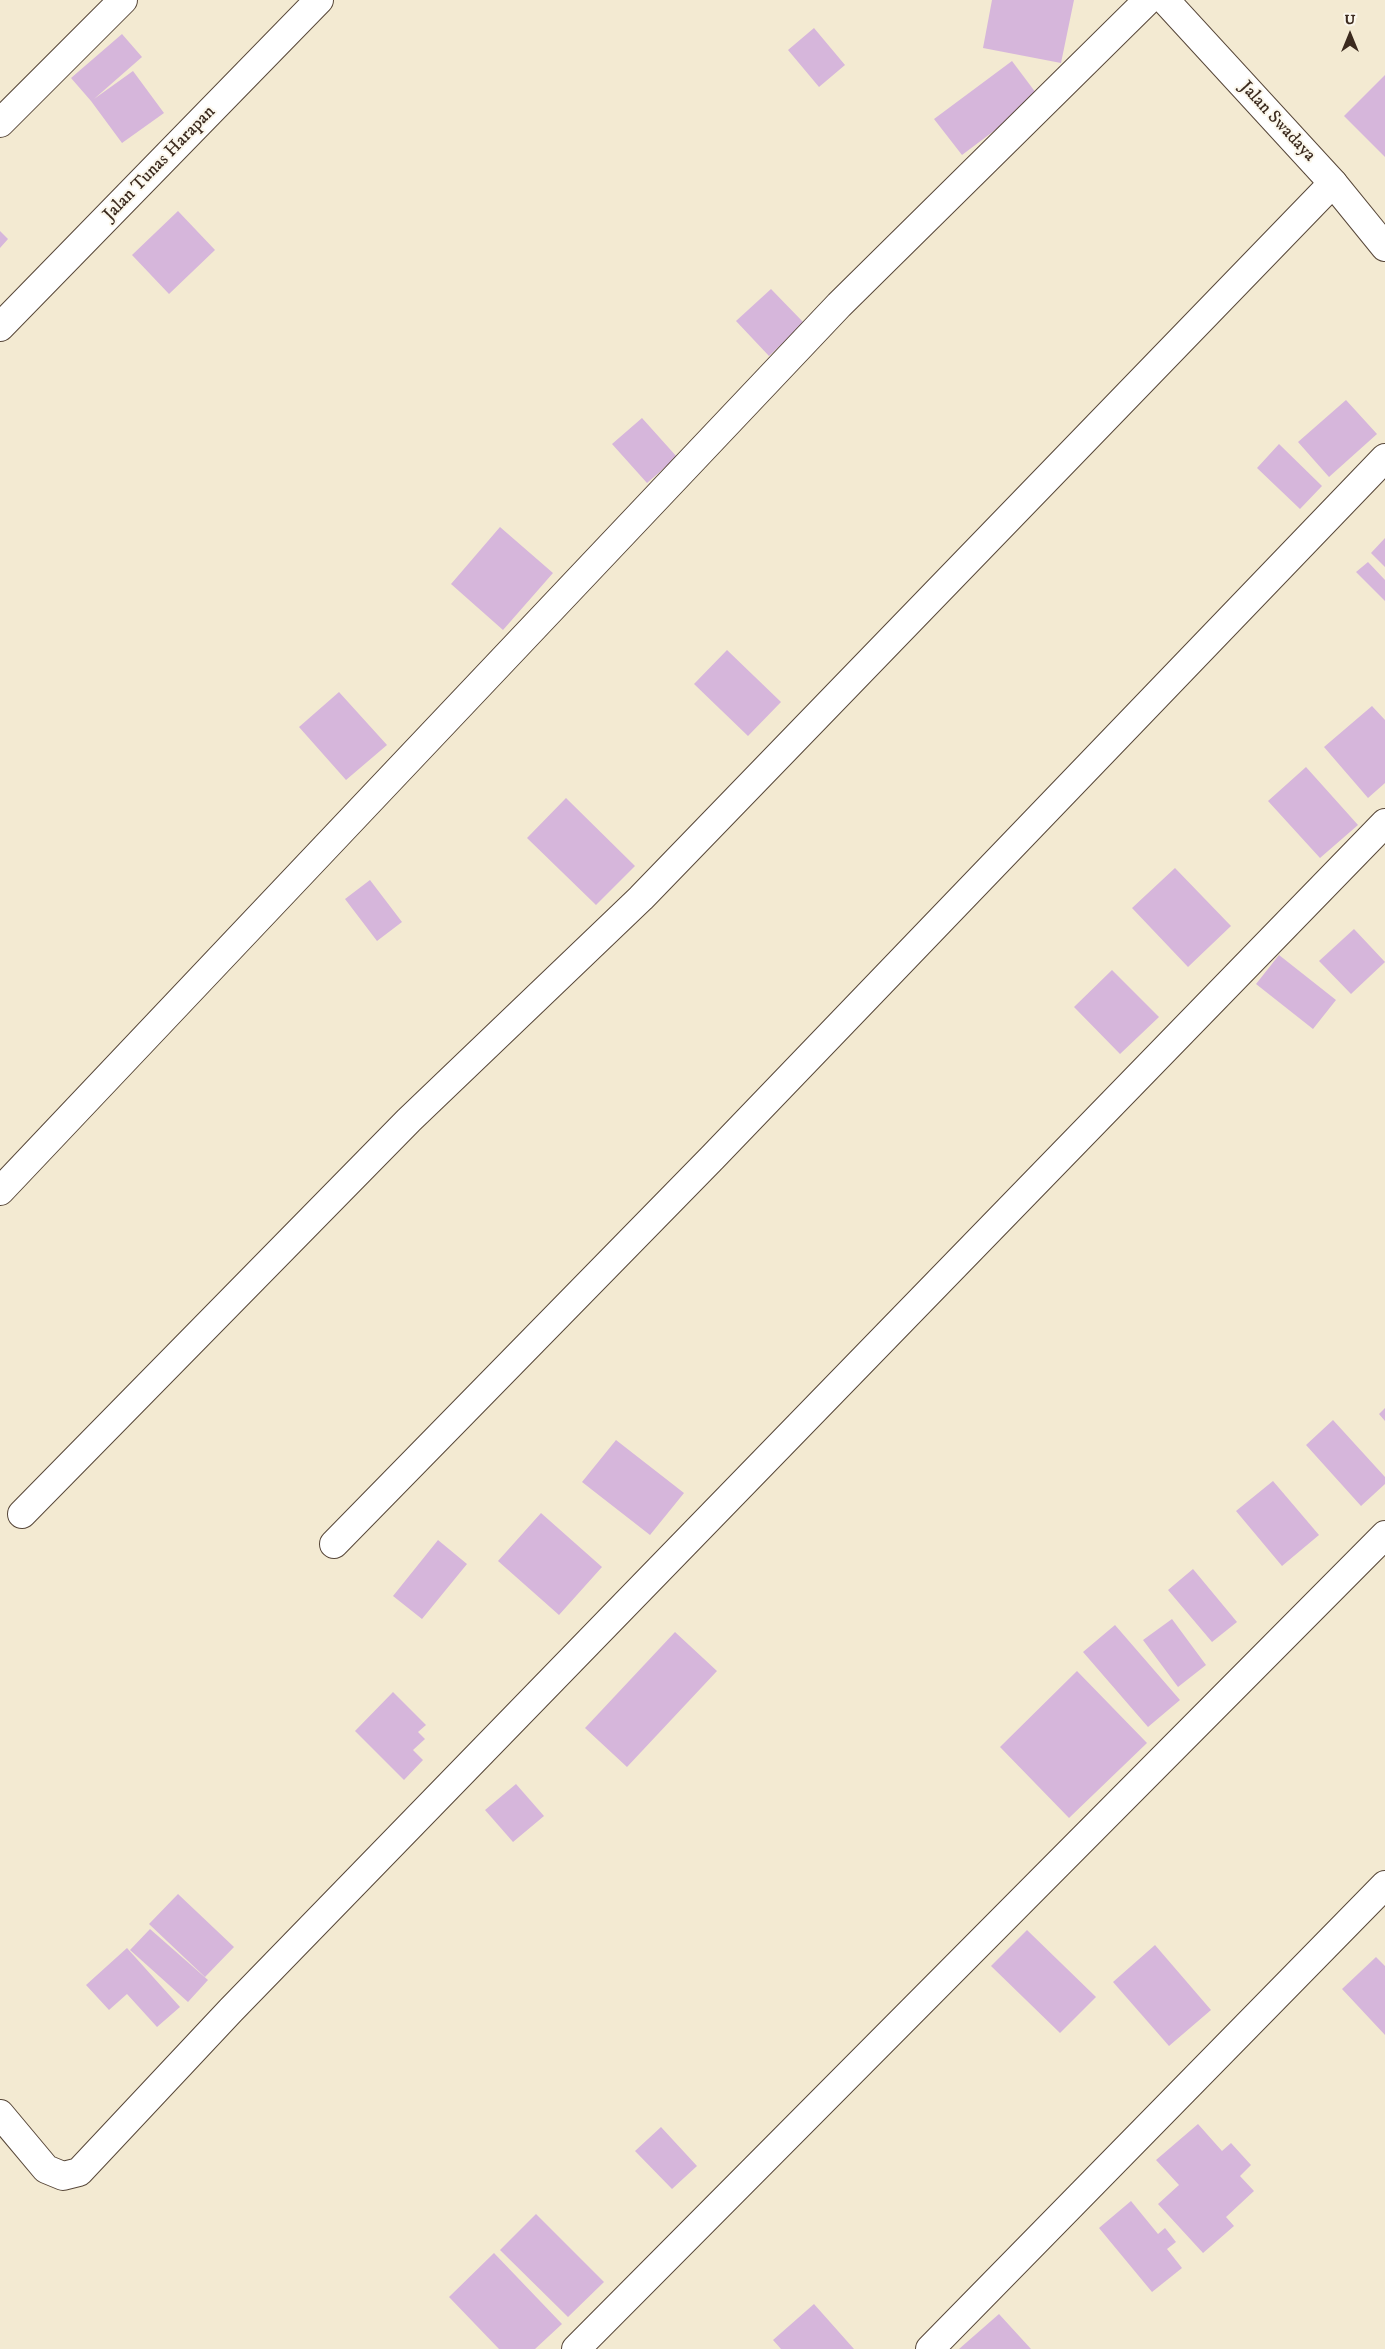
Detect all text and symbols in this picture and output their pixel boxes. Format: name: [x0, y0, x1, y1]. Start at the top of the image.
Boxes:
north arrow: [1325, 10, 1375, 60]
text: U: [1345, 11, 1355, 29]
street label: Jalan Swadaya: [1234, 77, 1320, 167]
street label: Jalan Tunas Harapan: [99, 102, 221, 226]

